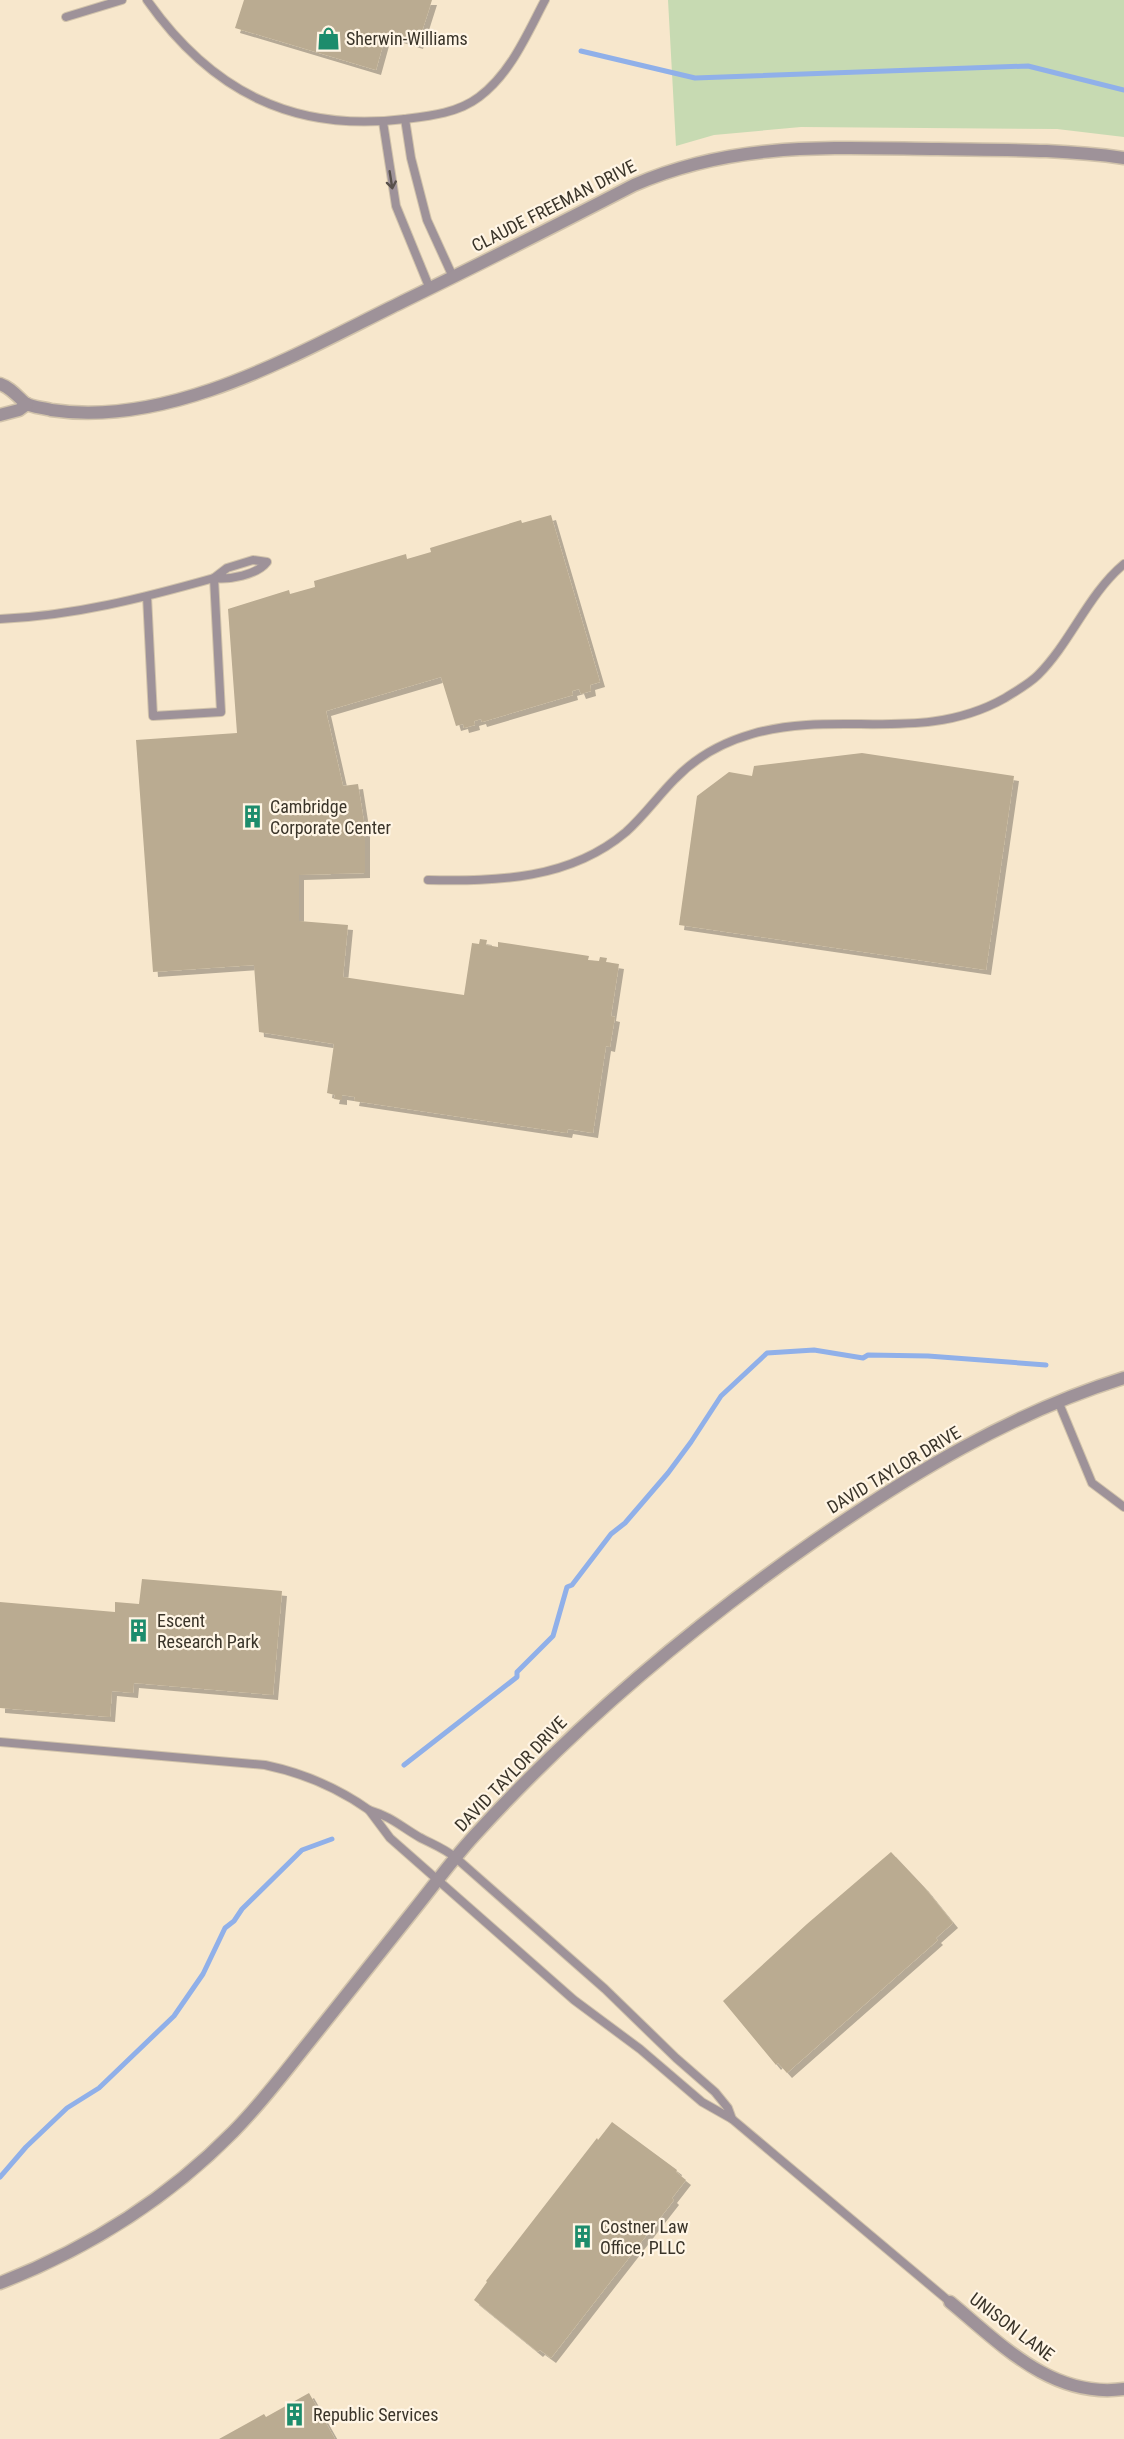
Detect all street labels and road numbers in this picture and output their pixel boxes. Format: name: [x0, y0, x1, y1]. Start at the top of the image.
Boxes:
street label: CLAUDE FREEMAN DRIVE: [468, 155, 639, 256]
street label: DAVID TAYLOR DRIVE: [823, 1421, 964, 1518]
street label: DAVID TAYLOR DRIVE: [450, 1712, 571, 1836]
street label: UNISON LANE: [966, 2288, 1059, 2365]

